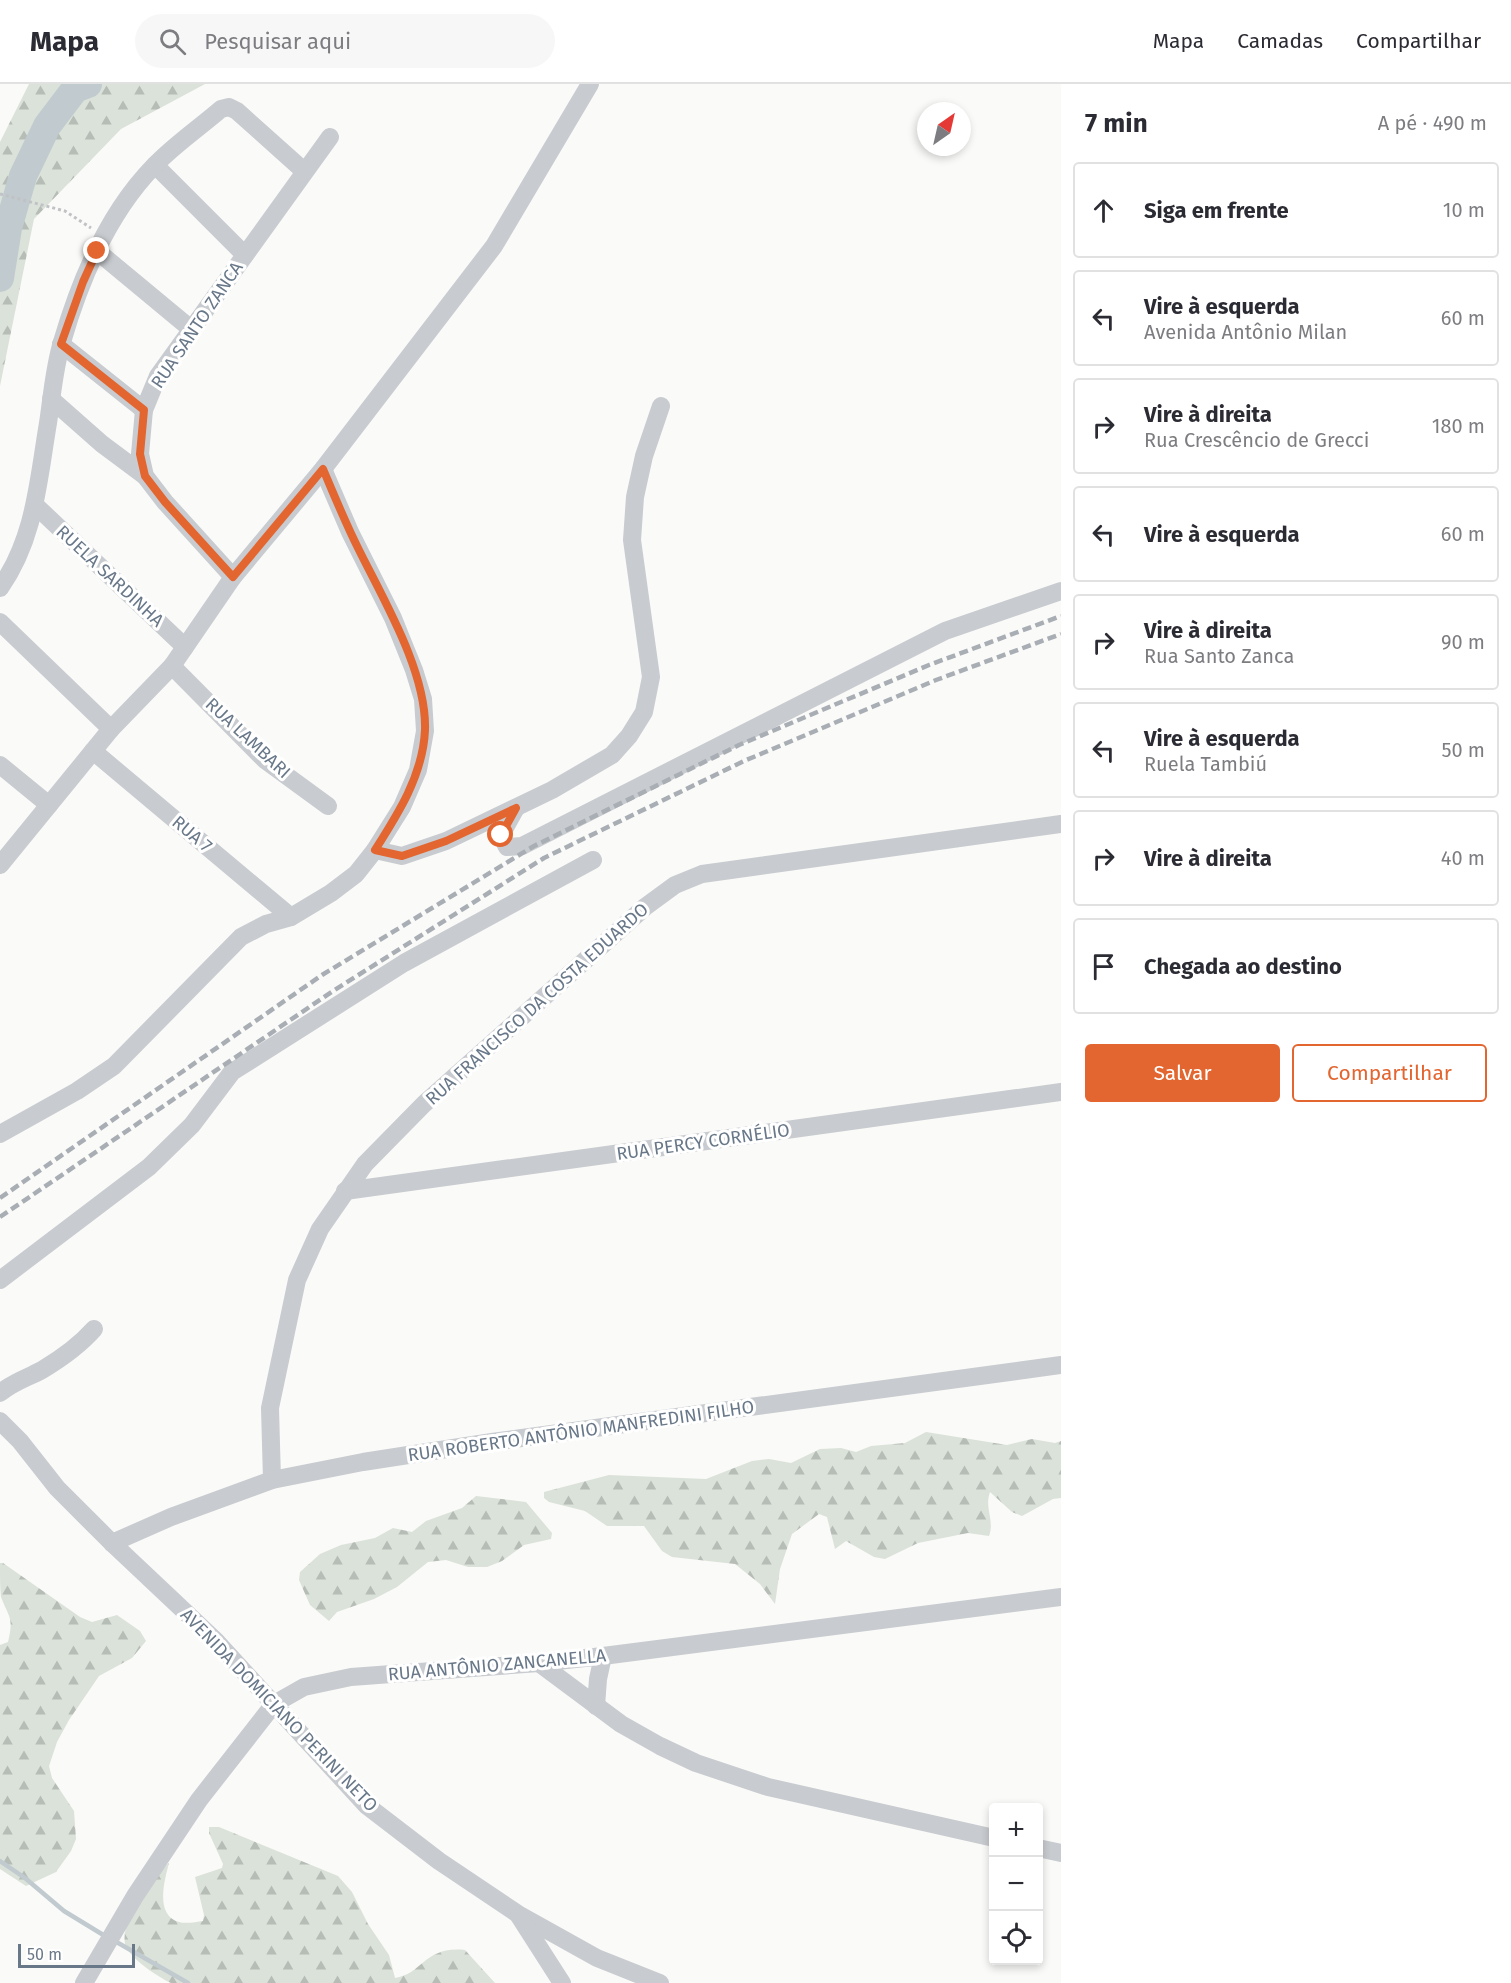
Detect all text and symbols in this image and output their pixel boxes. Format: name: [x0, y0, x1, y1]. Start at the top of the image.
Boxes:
search box: [135, 14, 555, 68]
text: Mapa: [30, 25, 99, 58]
icon: search: [156, 25, 189, 58]
text: Pesquisar aqui: [204, 28, 351, 55]
text: Mapa: [1153, 28, 1204, 54]
text: Camadas: [1237, 28, 1323, 54]
text: Compartilhar: [1356, 28, 1481, 54]
north arrow: [917, 102, 971, 156]
text: 7 min: [1085, 108, 1148, 139]
text: A pé · 490 m: [1378, 111, 1487, 135]
icon: ahead: [1087, 194, 1120, 227]
text: Siga em frente: [1144, 197, 1289, 224]
text: 10 m: [1443, 198, 1485, 222]
route end: [83, 237, 109, 263]
street label: RUA SANTO ZANCA: [146, 257, 248, 393]
text: Vire à esquerda: [1144, 293, 1300, 320]
icon: left: [1087, 302, 1120, 335]
text: 60 m: [1441, 306, 1485, 330]
text: Avenida Antônio Milan: [1144, 320, 1347, 344]
text: Vire à direita: [1144, 401, 1272, 428]
icon: right: [1087, 410, 1120, 443]
text: 180 m: [1432, 414, 1485, 438]
text: Rua Crescêncio de Grecci: [1144, 428, 1369, 452]
icon: left: [1087, 518, 1120, 551]
street label: RUELA SARDINHA: [52, 521, 169, 632]
text: Vire à esquerda: [1144, 521, 1300, 548]
text: 60 m: [1441, 522, 1485, 546]
text: Vire à direita: [1144, 617, 1272, 644]
icon: right: [1087, 626, 1120, 659]
text: 90 m: [1441, 630, 1485, 654]
text: Rua Santo Zanca: [1144, 644, 1294, 668]
street label: RUA LAMBARI: [201, 693, 295, 783]
text: Vire à esquerda: [1144, 725, 1300, 752]
icon: left: [1087, 734, 1120, 767]
text: 50 m: [1441, 738, 1485, 762]
text: Ruela Tambiú: [1144, 752, 1267, 776]
street label: RUA 7: [167, 811, 217, 857]
route start: [487, 821, 513, 847]
icon: right: [1087, 842, 1120, 875]
text: Vire à direita: [1144, 845, 1272, 872]
text: 40 m: [1441, 846, 1485, 870]
street label: RUA FRANCISCO DA COSTA EDUARDO: [421, 898, 653, 1110]
icon: arrive: [1087, 950, 1120, 983]
text: Chegada ao destino: [1144, 953, 1342, 980]
button: Salvar: [1085, 1044, 1280, 1102]
button: Compartilhar: [1292, 1044, 1487, 1102]
street label: RUA PERCY CORNÉLIO: [615, 1118, 791, 1165]
street label: RUA ROBERTO ANTÔNIO MANFREDINI FILHO: [406, 1396, 756, 1466]
street label: AVENIDA DOMICIANO PERINI NETO: [176, 1604, 382, 1816]
street label: RUA ANTÔNIO ZANCANELLA: [387, 1644, 608, 1685]
map controls: [989, 1803, 1043, 1965]
button: +: [989, 1803, 1043, 1857]
button: −: [989, 1857, 1043, 1911]
button: locate: [989, 1911, 1043, 1965]
scale bar: [18, 1941, 135, 1968]
text: 50 m: [27, 1945, 62, 1964]

